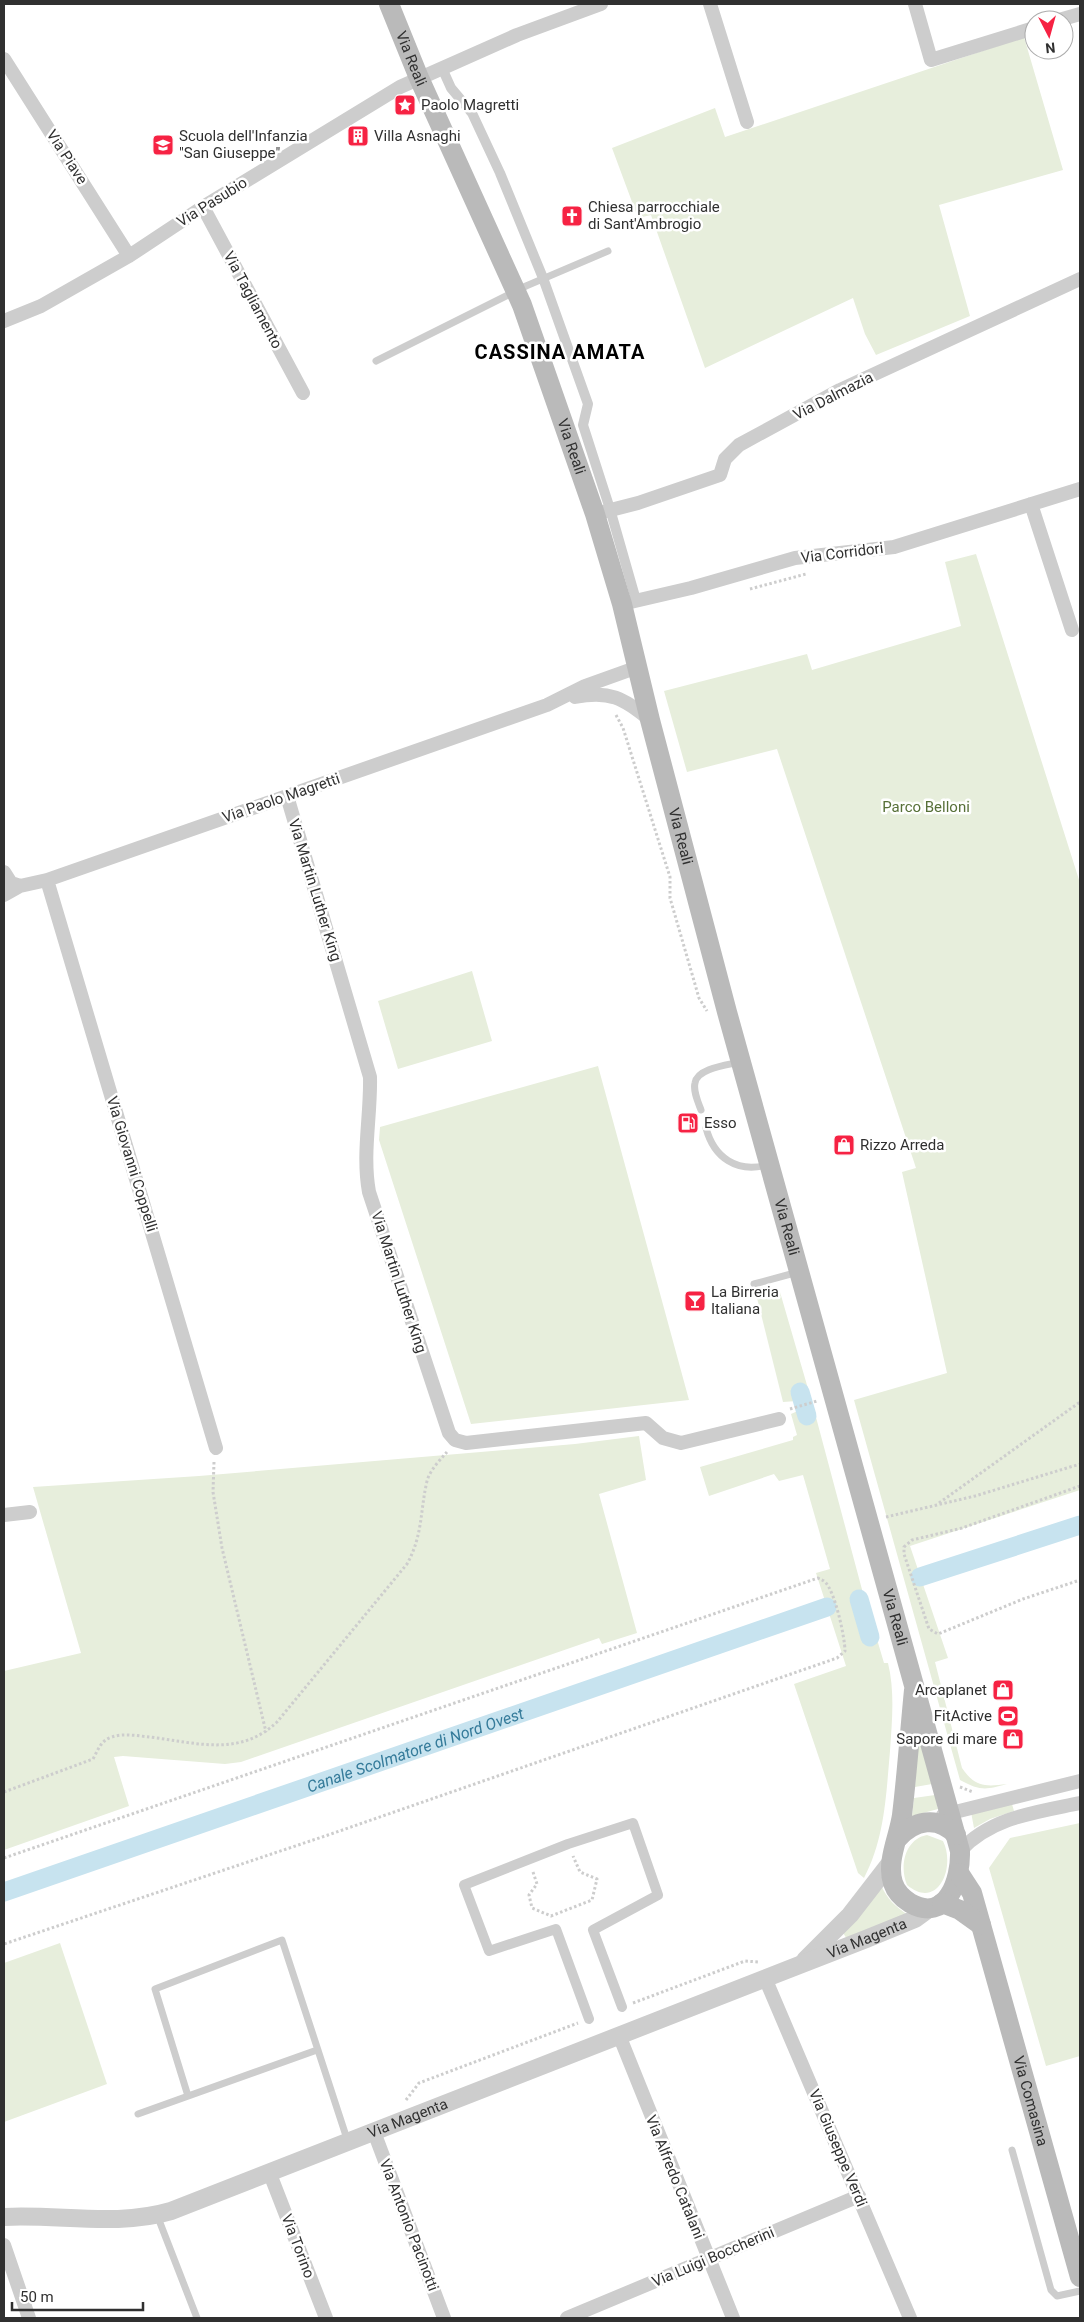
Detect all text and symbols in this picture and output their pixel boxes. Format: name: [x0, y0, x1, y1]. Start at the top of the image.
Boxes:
north arrow: [1024, 10, 1074, 60]
street label: Via Reali: [392, 29, 431, 89]
text: N: [1045, 39, 1056, 56]
place icon: Paolo Magretti: [393, 93, 417, 117]
place label: Paolo Magretti: [421, 96, 519, 114]
building icon: Villa Asnaghi: [346, 124, 370, 148]
street label: Via Piave: [43, 126, 91, 188]
place label: Scuola dell'Infanzia "San Giuseppe": [179, 127, 308, 162]
place label: Villa Asnaghi: [374, 127, 461, 145]
school or university icon: Scuola dell'Infanzia "San Giuseppe": [151, 133, 175, 157]
street label: Via Pasubio: [174, 173, 250, 231]
place label: Chiesa parrocchiale di Sant'Ambrogio: [588, 198, 720, 233]
church icon: Chiesa parrocchiale di Sant'Ambrogio: [560, 204, 584, 228]
street label: Via Tagliamento: [220, 248, 286, 352]
district label: CASSINA AMATA: [475, 340, 645, 364]
street label: Via Dalmazia: [790, 368, 876, 424]
street label: Via Reali: [553, 416, 589, 477]
street label: Via Corridori: [800, 539, 884, 567]
street label: Via Paolo Magretti: [220, 769, 342, 827]
park label: Parco Belloni: [882, 798, 970, 816]
street label: Via Reali: [665, 806, 697, 866]
street label: Via Martin Luther King: [285, 817, 345, 963]
street label: Via Giovanni Coppelli: [103, 1094, 161, 1234]
fuel station icon: Esso: [676, 1111, 700, 1135]
place label: Esso: [704, 1114, 737, 1132]
shop icon: Rizzo Arreda: [832, 1133, 856, 1157]
place label: Rizzo Arreda: [860, 1136, 944, 1154]
street label: Via Reali: [770, 1197, 803, 1257]
street label: Via Martin Luther King: [368, 1209, 430, 1355]
place label: La Birreria Italiana: [711, 1283, 779, 1318]
bar icon: La Birreria Italiana: [683, 1289, 707, 1313]
street label: Via Reali: [879, 1587, 912, 1648]
shop icon: Arcaplanet: [991, 1678, 1015, 1702]
place label: Arcaplanet: [915, 1681, 987, 1699]
water label: Canale Scolmatore di Nord Ovest: [304, 1703, 527, 1796]
sports icon: FitActive: [996, 1704, 1020, 1728]
place label: FitActive: [934, 1707, 992, 1725]
shop icon: Sapore di mare: [1001, 1727, 1025, 1751]
place label: Sapore di mare: [896, 1730, 997, 1748]
street label: Via Magenta: [824, 1914, 909, 1962]
street label: Via Comasina: [1009, 2054, 1052, 2148]
street label: Via Giuseppe Verdi: [805, 2087, 871, 2209]
street label: Via Magenta: [365, 2095, 450, 2142]
street label: Via Alfredo Catalani: [642, 2112, 708, 2242]
street label: Via Antonio Pacinotti: [376, 2156, 442, 2294]
street label: Via Torino: [278, 2211, 318, 2281]
street label: Via Luigi Boccherini: [649, 2223, 777, 2291]
scale bar: [12, 2280, 144, 2312]
text: 50 m: [20, 2288, 54, 2306]

